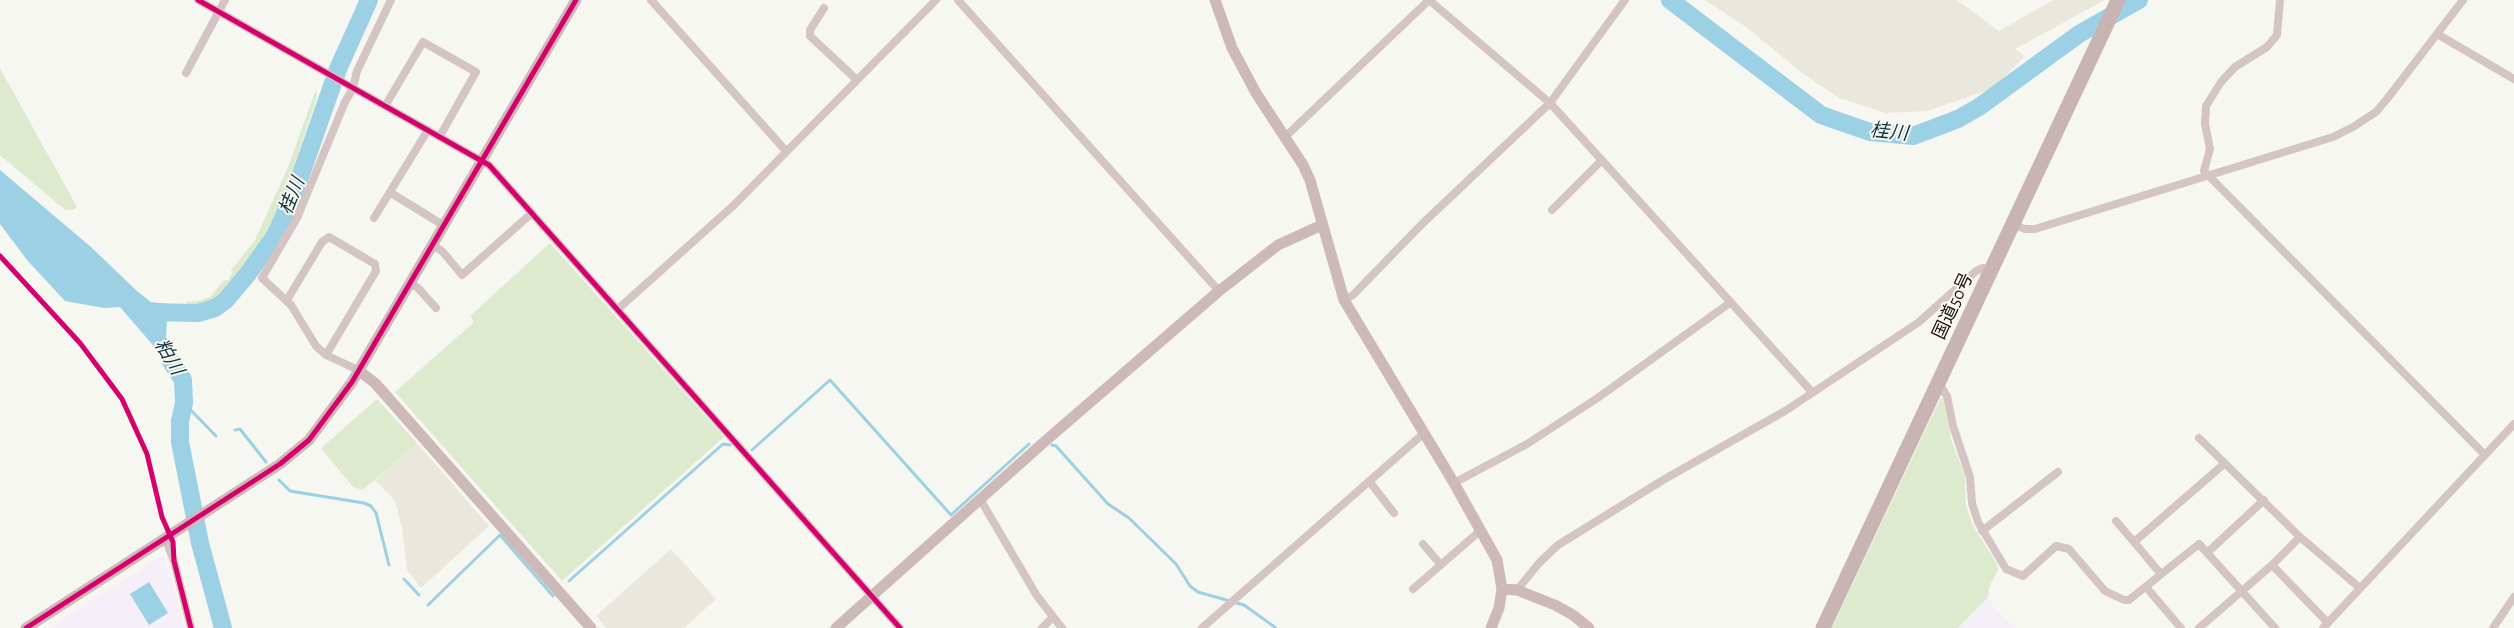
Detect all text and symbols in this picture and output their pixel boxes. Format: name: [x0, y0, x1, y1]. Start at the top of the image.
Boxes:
water label: 桂川: [1869, 119, 1909, 145]
water label: 桂川: [274, 174, 310, 218]
street label: 国道50号: [1928, 269, 1978, 343]
water label: 粕川: [150, 335, 188, 379]

